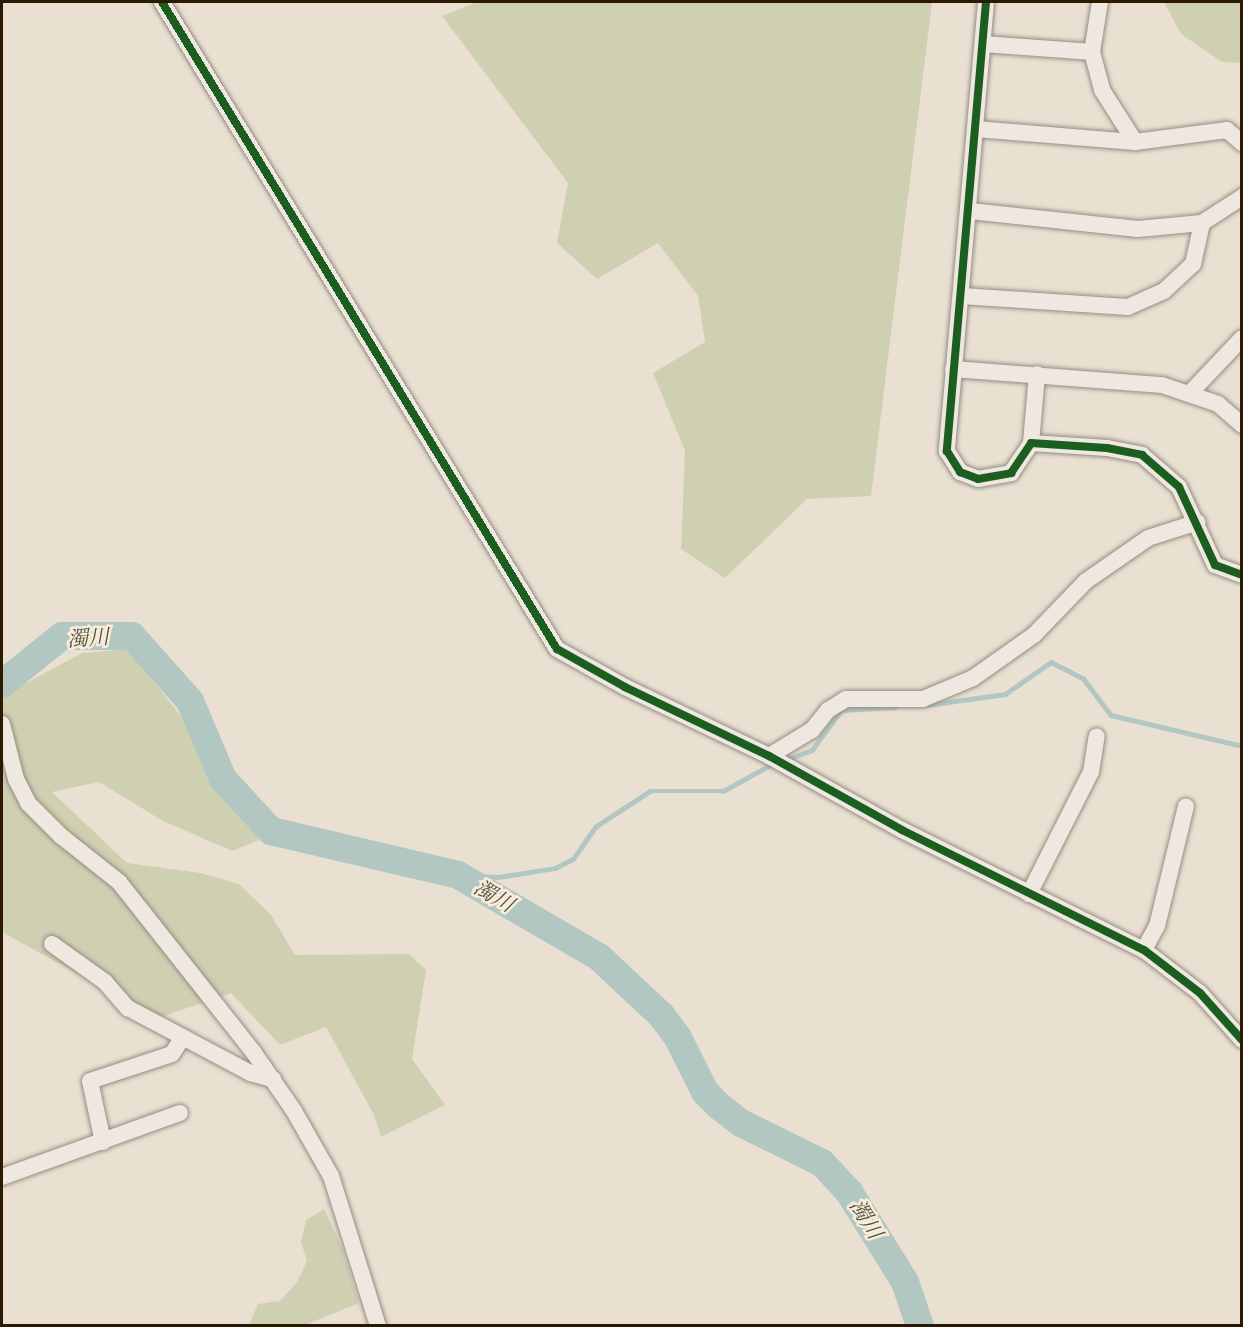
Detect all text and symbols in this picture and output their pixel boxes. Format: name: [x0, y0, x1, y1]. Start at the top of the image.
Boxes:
water label: 濁川: [66, 624, 110, 652]
water label: 濁川: [470, 875, 518, 917]
water label: 濁川: [844, 1195, 888, 1243]

